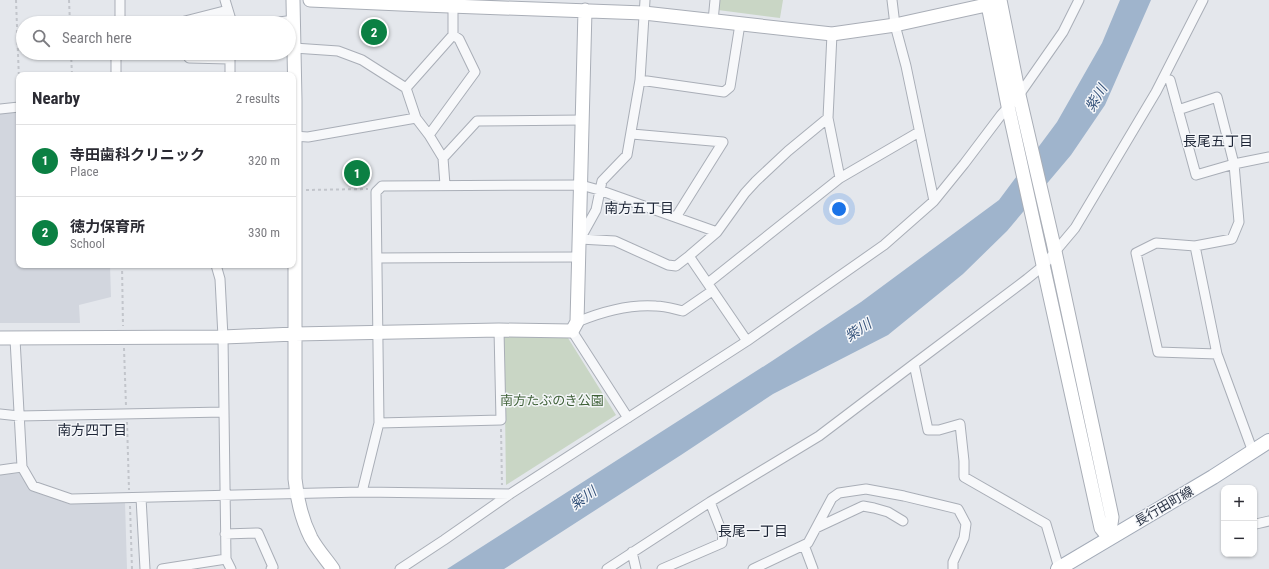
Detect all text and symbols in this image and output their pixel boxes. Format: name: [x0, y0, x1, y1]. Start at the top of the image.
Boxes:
search box: [16, 16, 296, 60]
pin: 2: [361, 17, 387, 47]
icon: search: [30, 27, 52, 49]
text: Search here: [62, 29, 132, 47]
water label: 紫川: [1082, 80, 1111, 114]
text: Nearby: [32, 88, 80, 108]
text: 2 results: [236, 91, 280, 106]
district label: 長尾五丁目: [1183, 133, 1253, 149]
text: 寺田歯科クリニック: [70, 146, 205, 164]
text: 1: [42, 153, 48, 168]
text: 320 m: [248, 153, 280, 168]
pin: 1: [344, 158, 370, 188]
text: Place: [70, 164, 99, 179]
your location: [829, 199, 849, 219]
district label: 南方五丁目: [604, 200, 674, 216]
text: 徳力保育所: [70, 218, 145, 236]
text: 2: [42, 225, 48, 240]
text: 330 m: [248, 225, 280, 240]
text: School: [70, 236, 105, 251]
water label: 紫川: [842, 315, 876, 344]
park label: 南方たぶのき公園: [500, 393, 604, 408]
district label: 南方四丁目: [57, 422, 127, 438]
water label: 紫川: [567, 482, 601, 513]
street label: 長行田町線: [1132, 483, 1196, 529]
map controls: [1221, 485, 1257, 557]
button: +: [1221, 485, 1257, 521]
button: −: [1221, 521, 1257, 557]
district label: 長尾一丁目: [718, 523, 788, 539]

